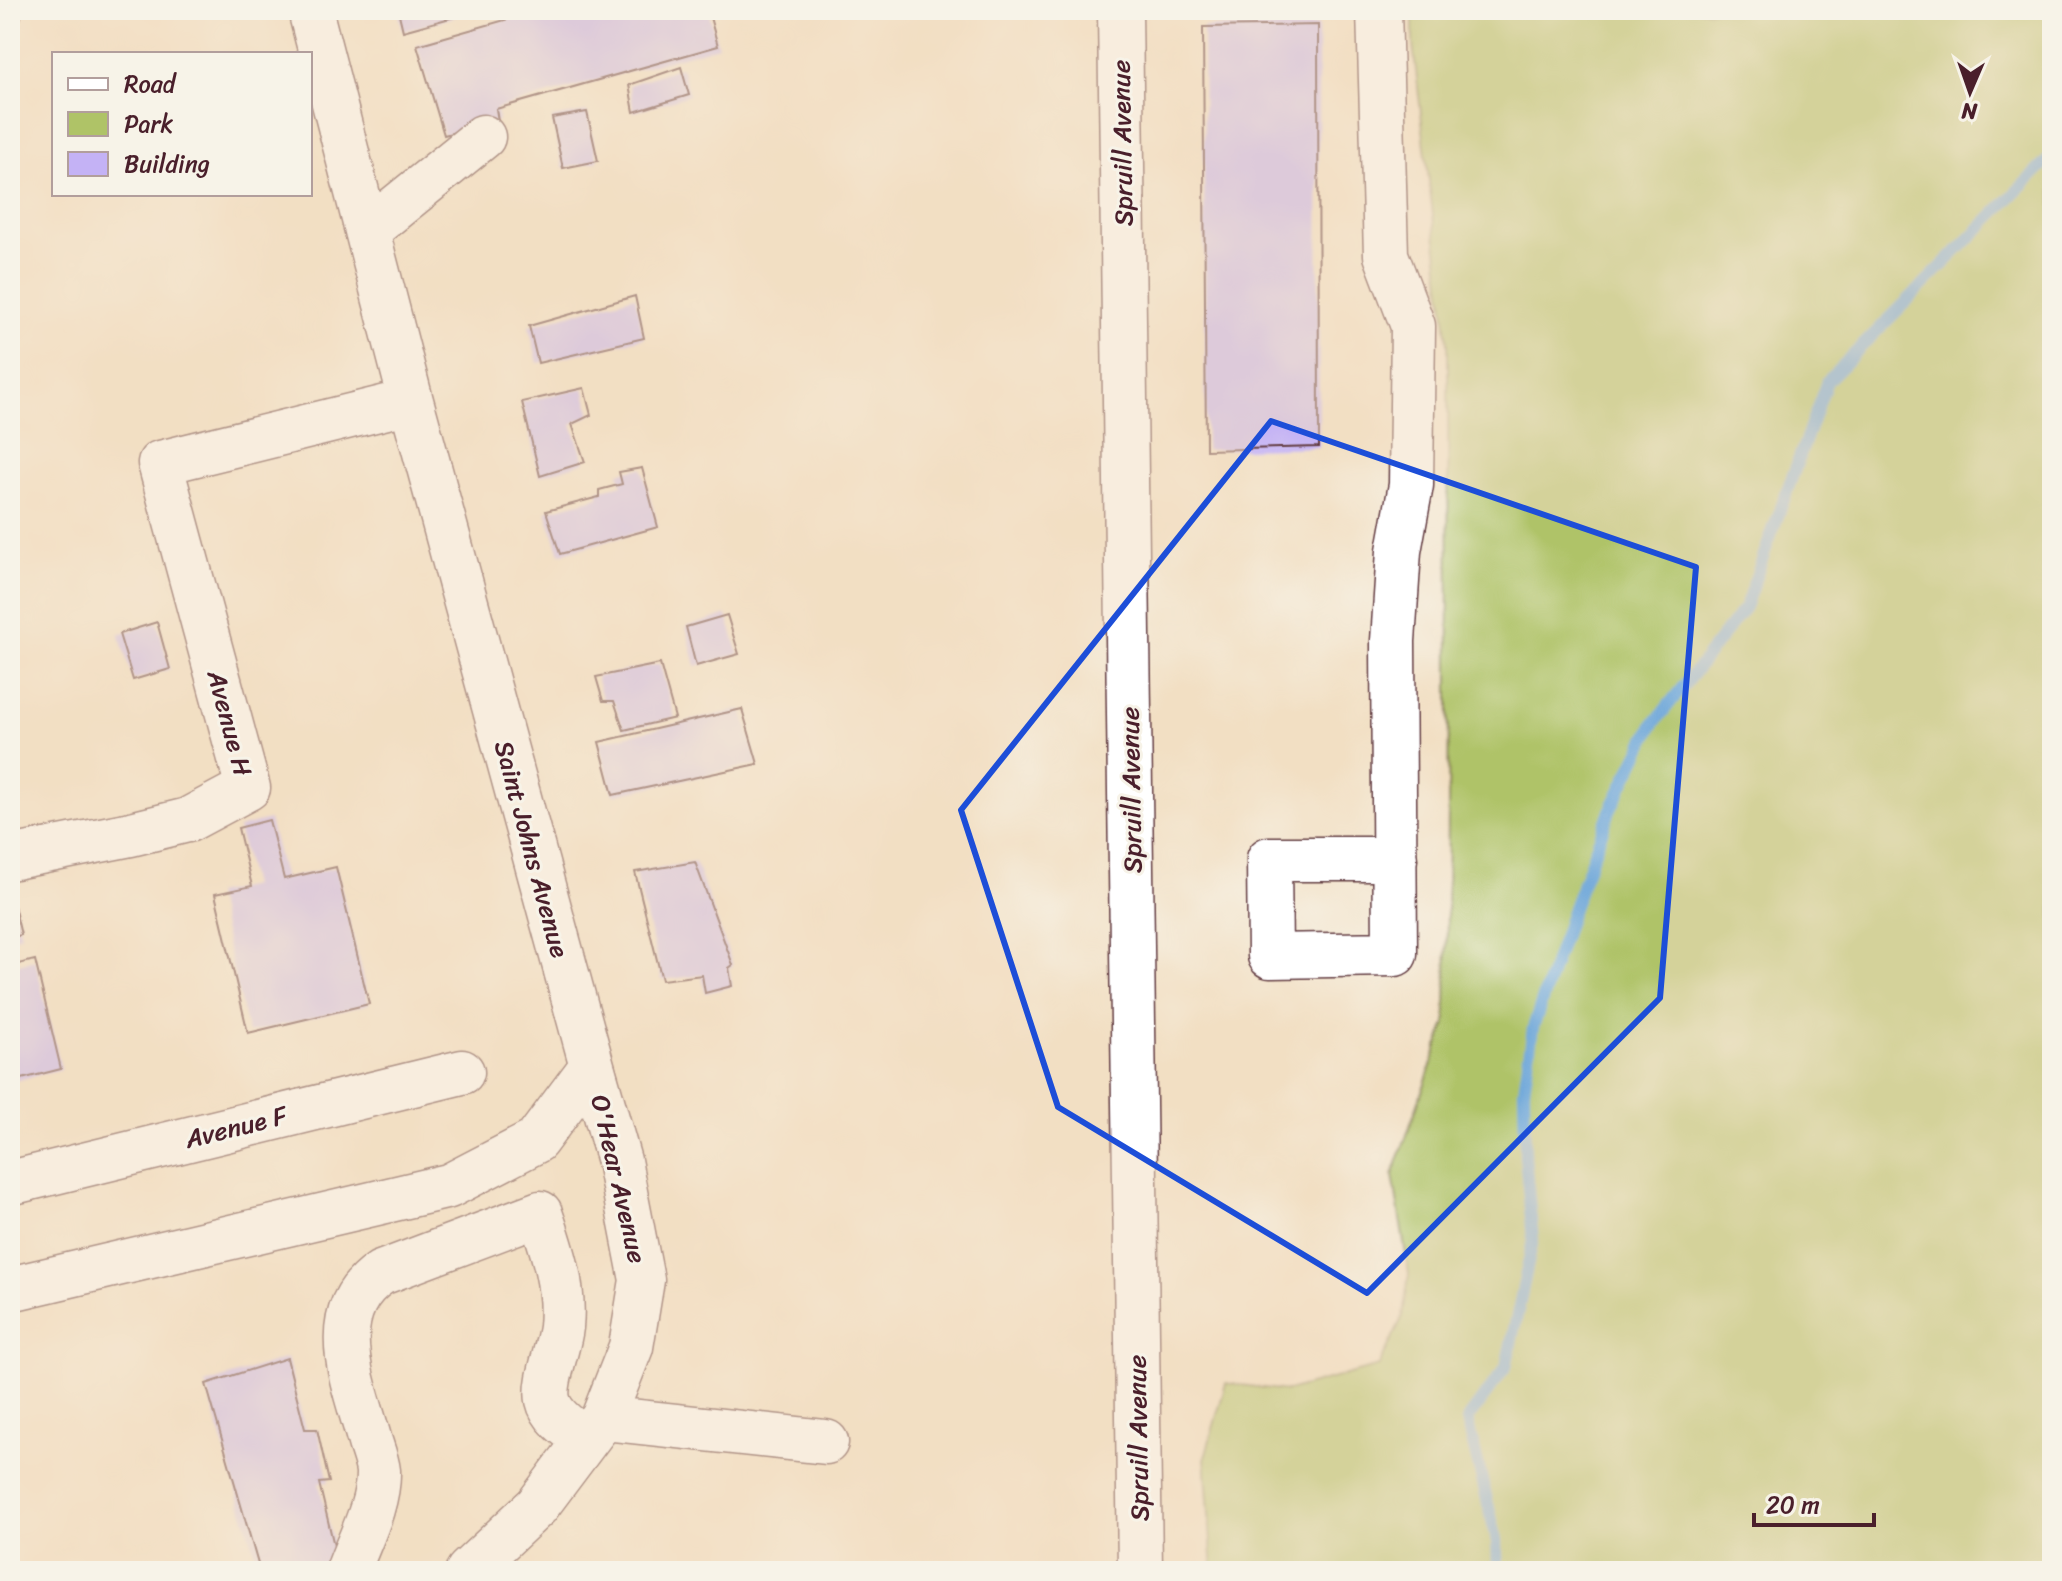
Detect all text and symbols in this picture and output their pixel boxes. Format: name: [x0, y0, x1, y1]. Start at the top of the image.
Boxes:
legend: [52, 52, 312, 196]
north arrow: [1930, 52, 2010, 132]
street label: Spruill Avenue: [1098, 59, 1146, 227]
text: Road: [124, 63, 178, 105]
text: N: [1960, 92, 1979, 131]
text: Park: [124, 103, 173, 145]
text: Building: [124, 143, 210, 185]
street label: Avenue H: [194, 664, 266, 782]
street label: Spruill Avenue: [1107, 706, 1155, 874]
street label: Saint Johns Avenue: [481, 735, 583, 963]
street label: O'Hear Avenue: [577, 1090, 661, 1268]
street label: Avenue F: [179, 1092, 294, 1162]
street label: Spruill Avenue: [1114, 1354, 1162, 1522]
scale bar: [1754, 1477, 1874, 1527]
text: 20 m: [1766, 1484, 1820, 1526]

